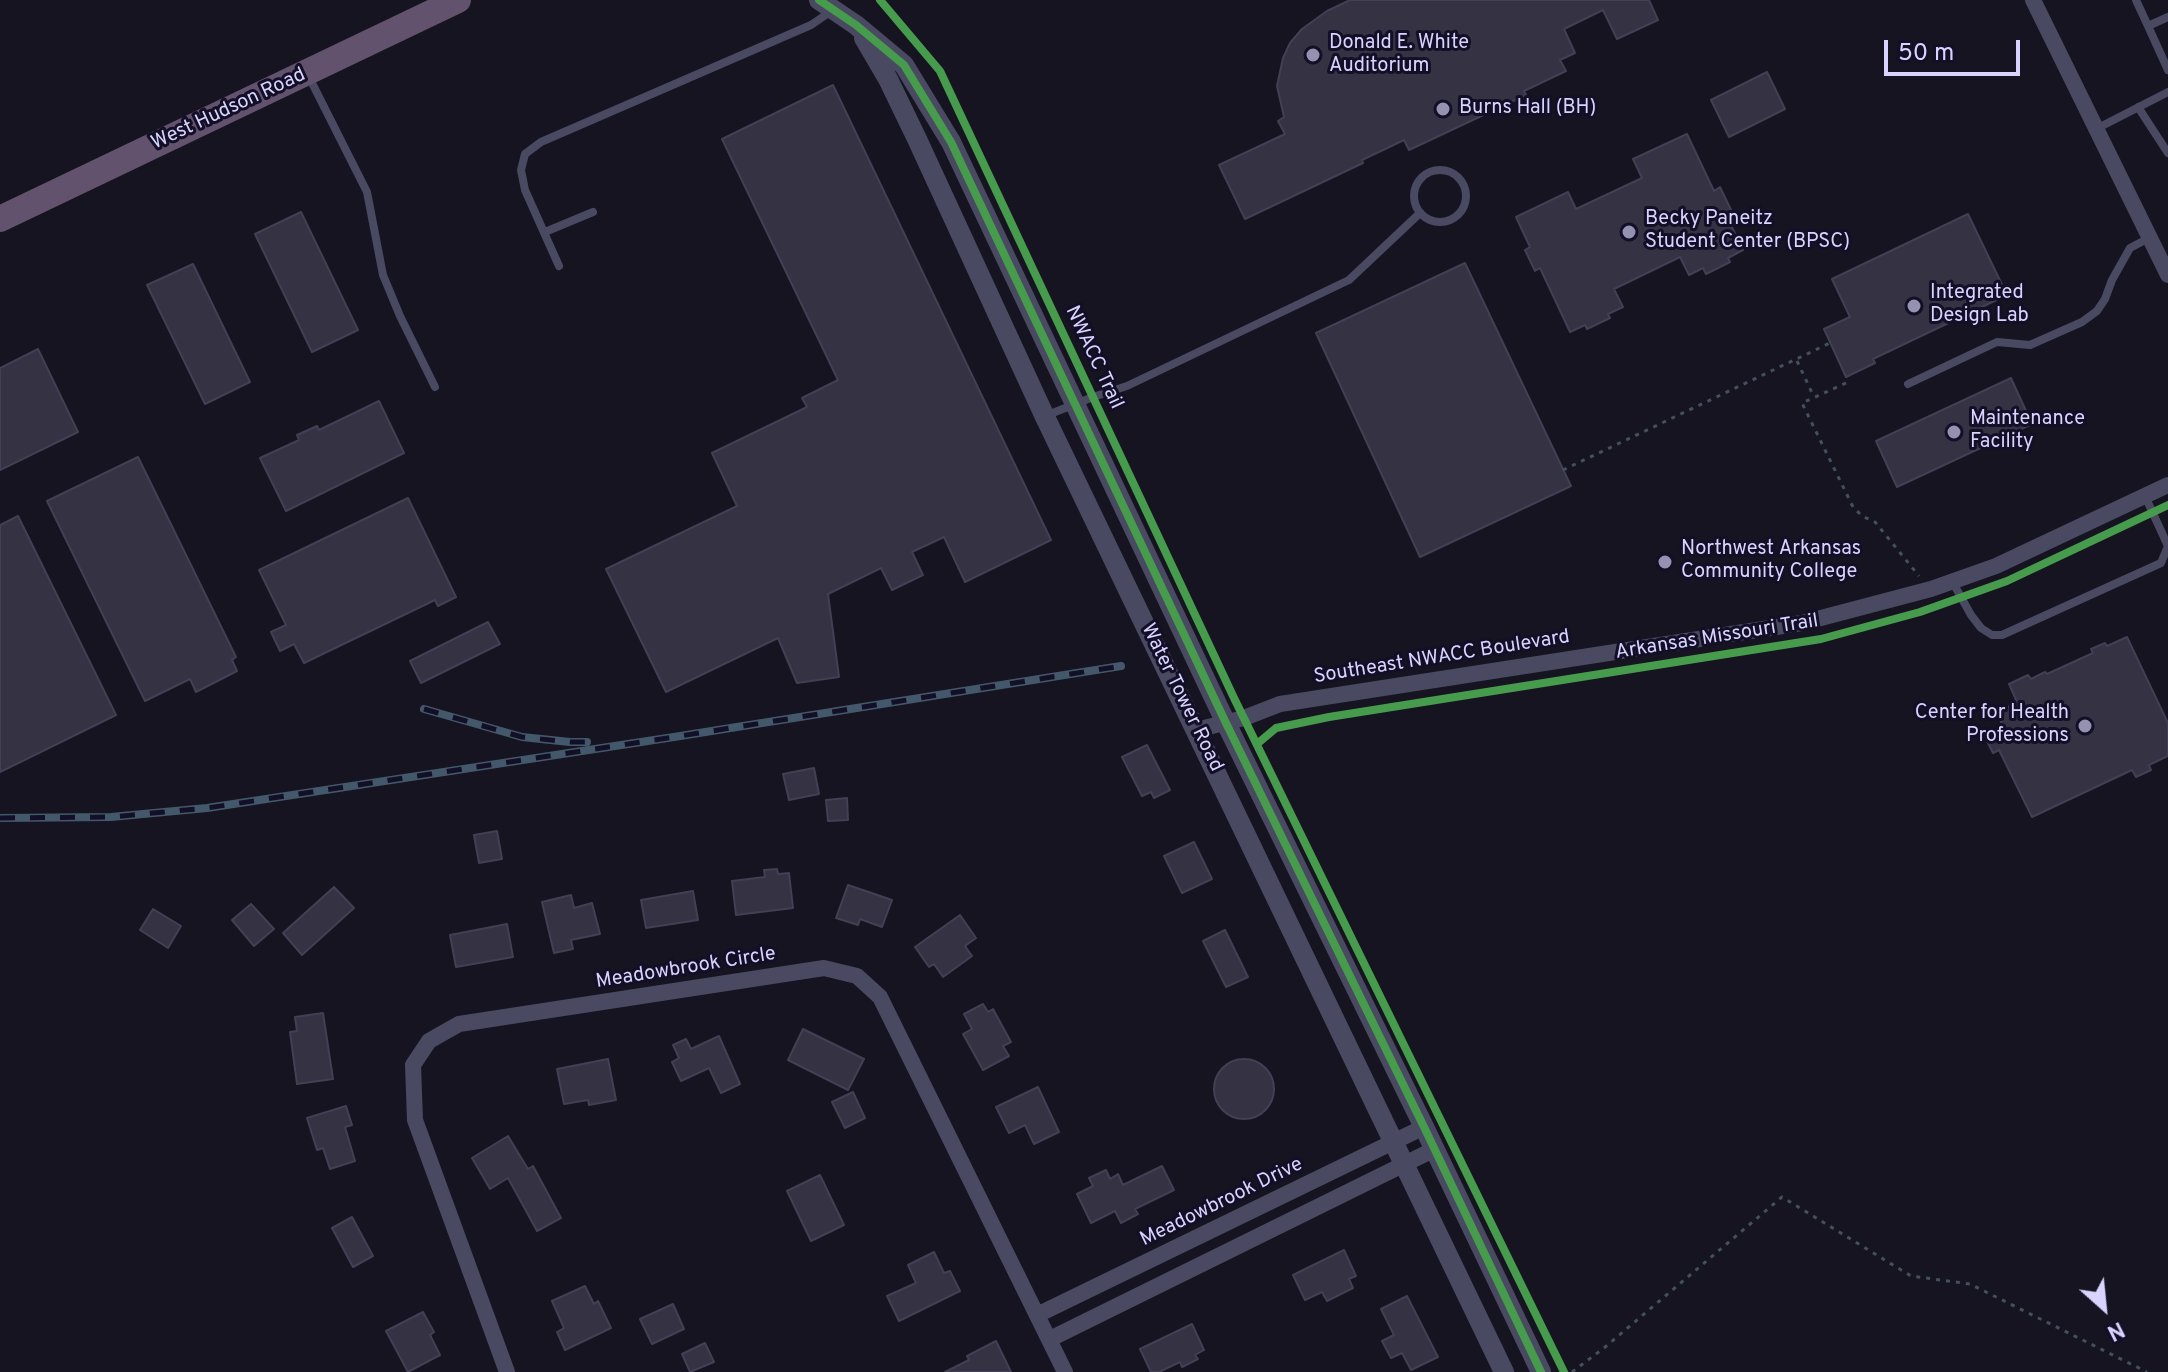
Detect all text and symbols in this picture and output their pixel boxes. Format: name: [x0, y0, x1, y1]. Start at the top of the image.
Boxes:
scale bar: [1888, 24, 2024, 74]
place label: Donald E. White Auditorium: [1329, 32, 1469, 79]
text: 50 m: [1898, 39, 1954, 69]
marker: Donald E. White Auditorium: [1304, 46, 1322, 64]
street label: West Hudson Road: [148, 64, 310, 156]
place label: Burns Hall (BH): [1459, 97, 1596, 121]
marker: Burns Hall (BH): [1434, 100, 1452, 118]
place label: Becky Paneitz Student Center (BPSC): [1645, 208, 1850, 255]
marker: Becky Paneitz Student Center (BPSC): [1620, 223, 1638, 241]
place label: Integrated Design Lab: [1930, 282, 2029, 329]
marker: Integrated Design Lab: [1905, 297, 1923, 315]
street label: NWACC Trail: [1059, 303, 1127, 413]
place label: Maintenance Facility: [1970, 408, 2085, 455]
marker: Maintenance Facility: [1945, 423, 1963, 441]
place label: Northwest Arkansas Community College: [1681, 538, 1861, 585]
marker: Northwest Arkansas Community College: [1656, 553, 1674, 571]
street label: Arkansas Missouri Trail: [1614, 610, 1820, 666]
street label: Water Tower Road: [1135, 620, 1227, 776]
street label: Southeast NWACC Boulevard: [1312, 626, 1572, 690]
place label: Center for Health Professions: [1915, 702, 2069, 749]
marker: Center for Health Professions: [2076, 717, 2094, 735]
street label: Meadowbrook Circle: [594, 943, 778, 995]
street label: Meadowbrook Drive: [1137, 1153, 1307, 1253]
north arrow: [2064, 1268, 2144, 1348]
text: N: [2102, 1314, 2128, 1345]

